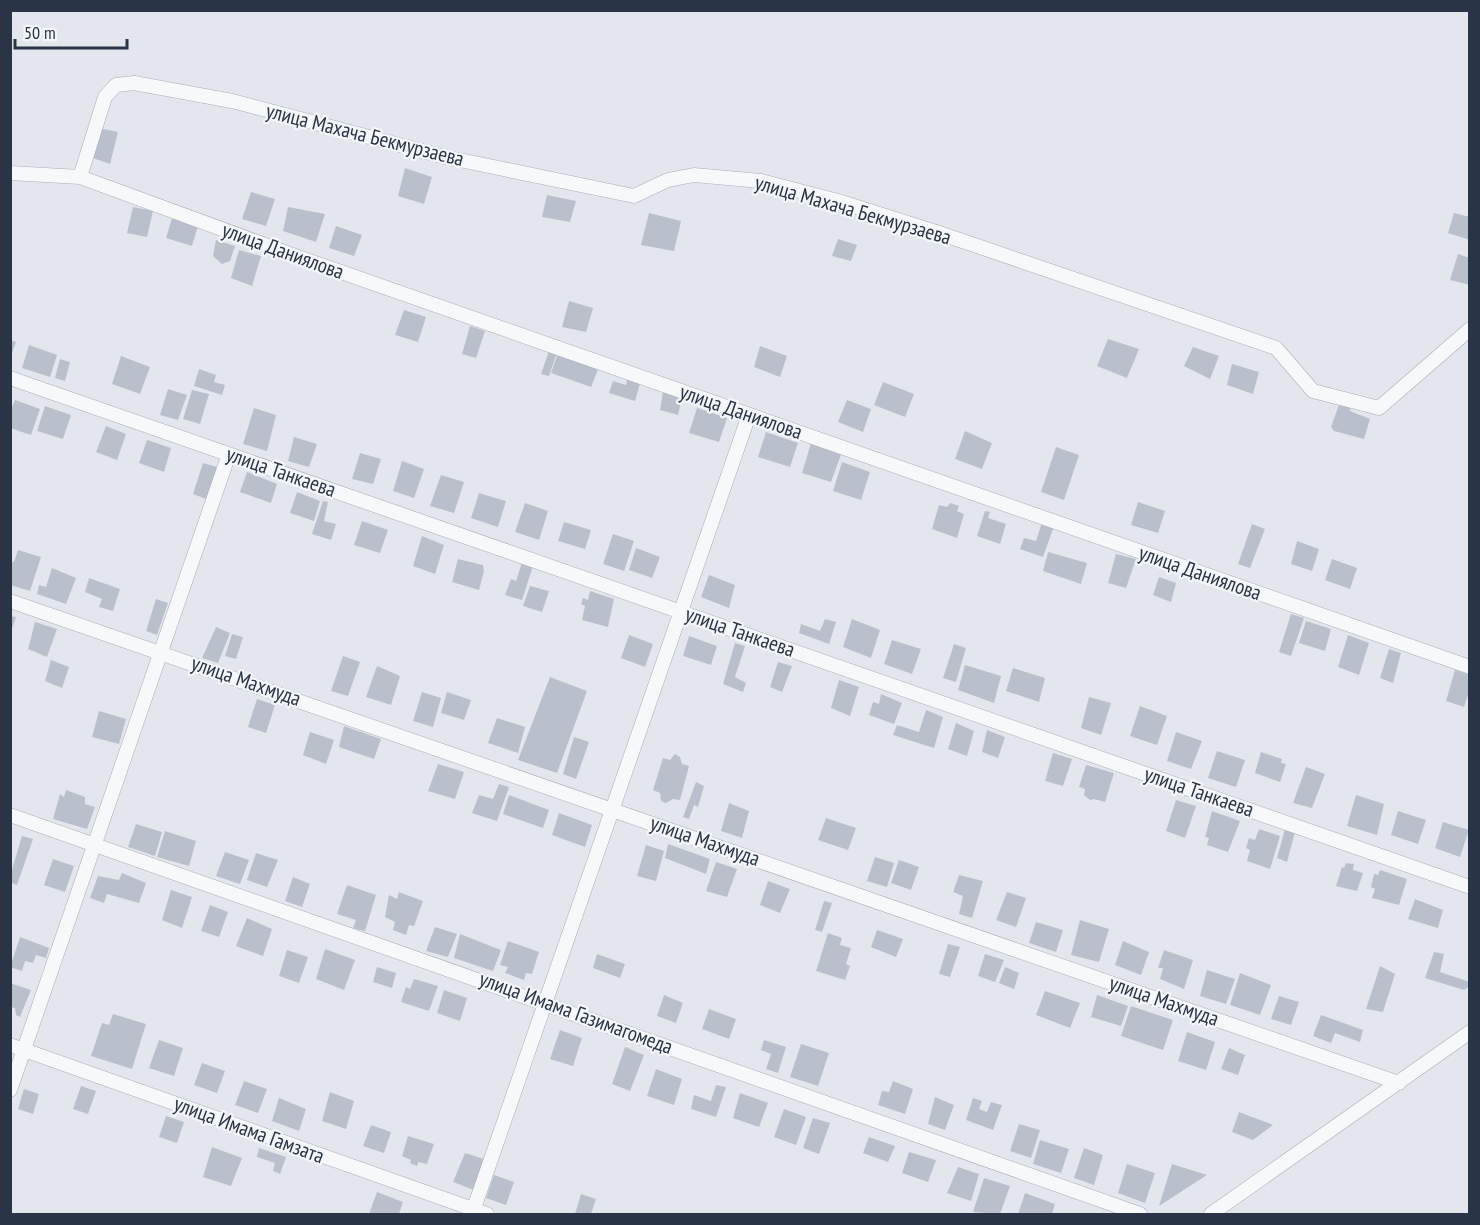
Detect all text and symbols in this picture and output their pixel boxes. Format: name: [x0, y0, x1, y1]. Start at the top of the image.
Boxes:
scale bar: [15, 12, 128, 50]
text: 50 m: [24, 21, 56, 44]
street label: улица Махача Бекмурзаева: [263, 97, 467, 172]
street label: улица Махача Бекмурзаева: [752, 169, 954, 250]
street label: улица Даниялова: [218, 216, 348, 285]
street label: улица Даниялова: [676, 378, 806, 445]
street label: улица Танкаева: [223, 440, 339, 503]
street label: улица Даниялова: [1135, 539, 1265, 606]
street label: улица Танкаева: [682, 600, 798, 663]
street label: улица Махмуда: [188, 649, 305, 712]
street label: улица Танкаева: [1141, 760, 1257, 823]
street label: улица Махмуда: [647, 809, 764, 872]
street label: улица Имама Газимагомеда: [476, 965, 677, 1060]
street label: улица Махмуда: [1106, 969, 1223, 1032]
street label: улица Имама Гамзата: [170, 1090, 328, 1169]

